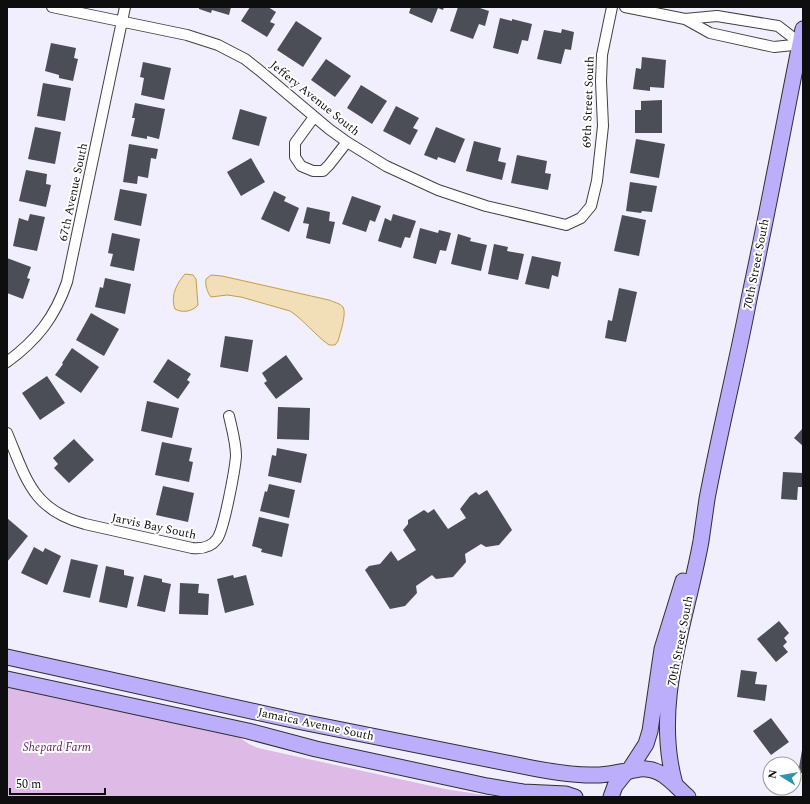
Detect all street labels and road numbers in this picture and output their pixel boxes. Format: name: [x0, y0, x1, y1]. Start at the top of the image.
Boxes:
street label: Jeffery Avenue South: [265, 56, 364, 141]
street label: 69th Street South: [577, 56, 600, 148]
street label: 67th Avenue South: [54, 141, 93, 243]
street label: 70th Street South: [738, 217, 775, 311]
street label: Jarvis Bay South: [110, 508, 198, 545]
street label: 70th Street South: [662, 594, 699, 688]
street label: Jamaica Avenue South: [256, 703, 376, 746]

